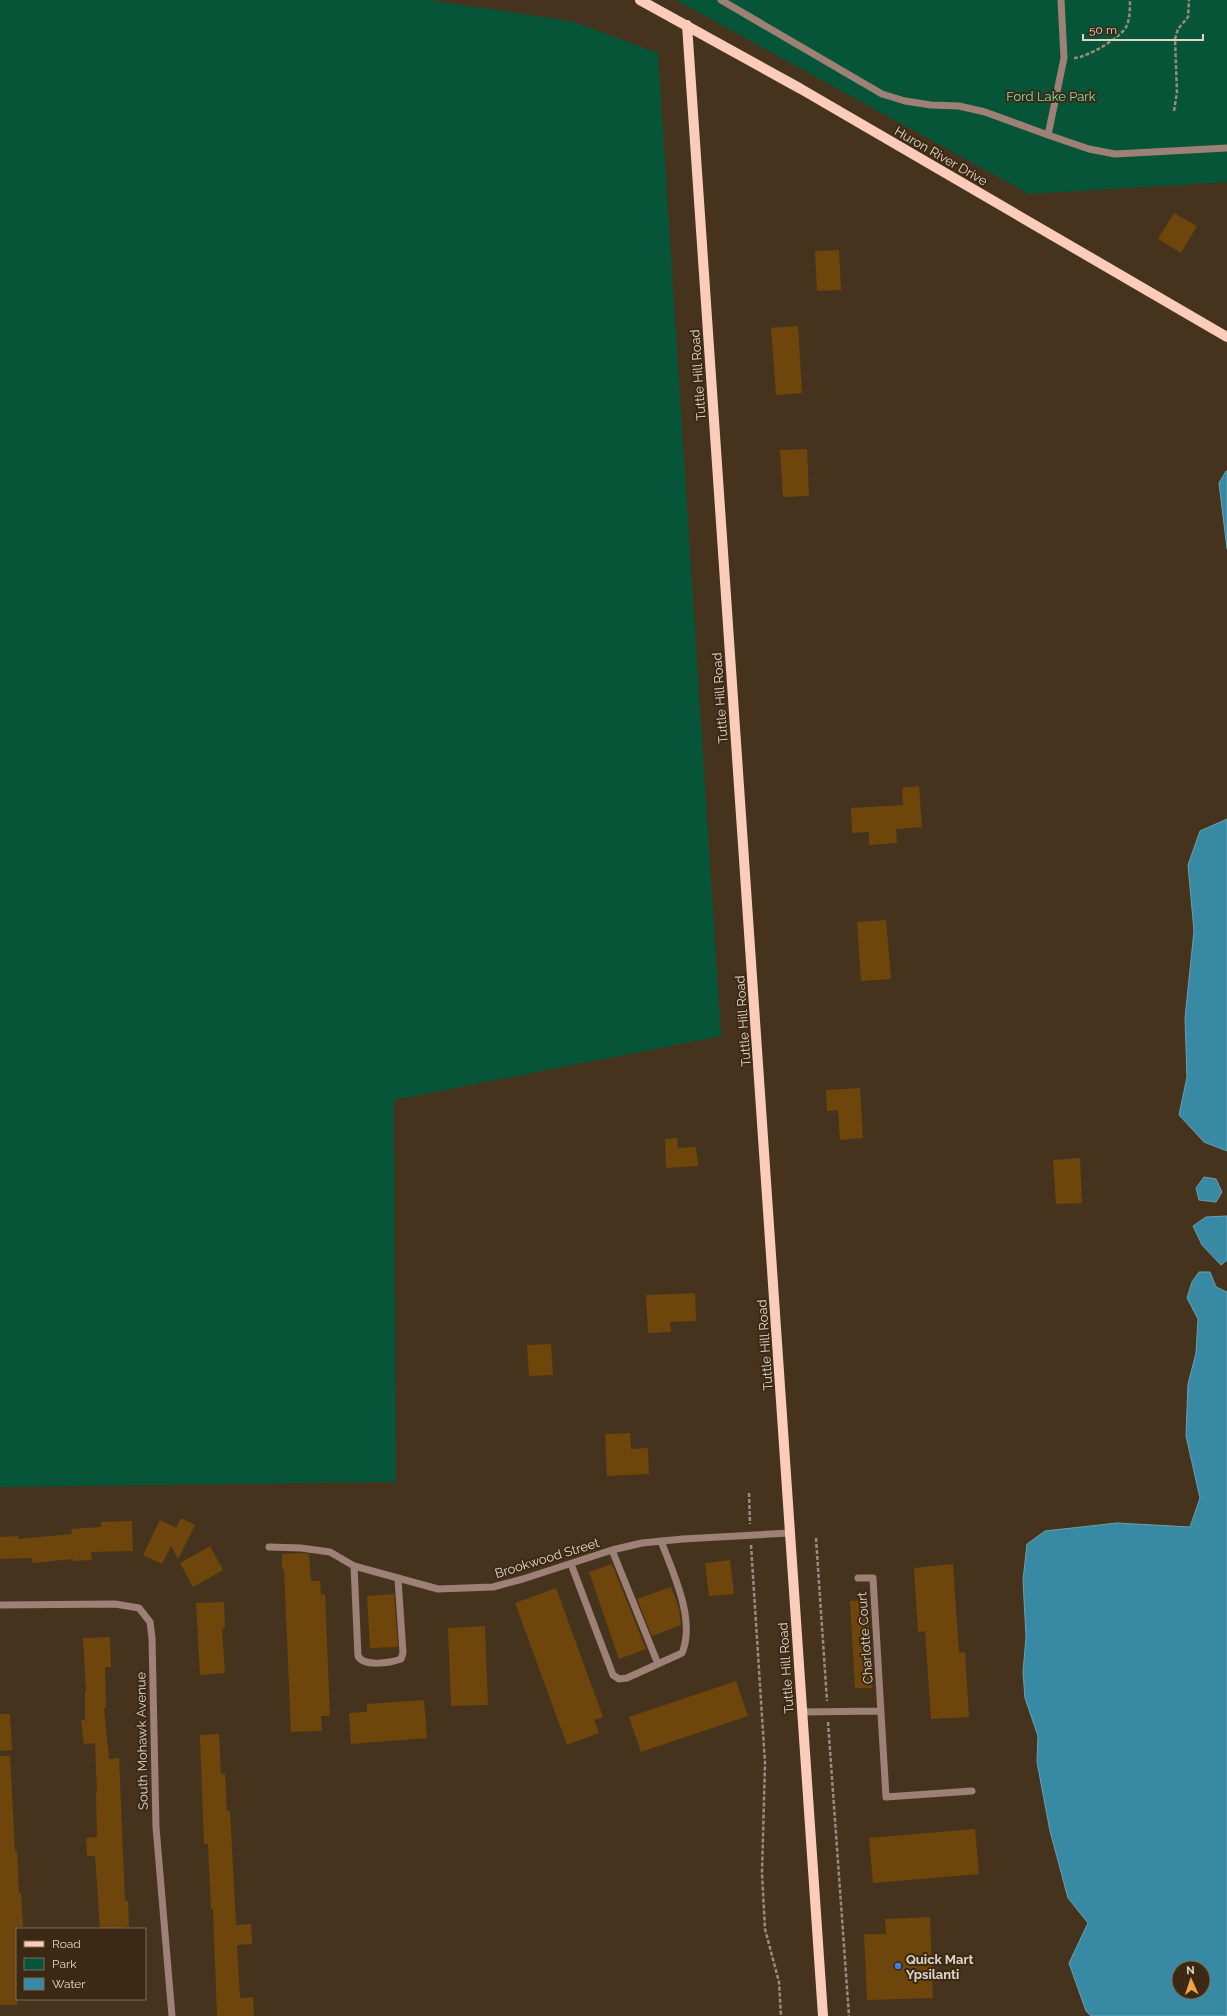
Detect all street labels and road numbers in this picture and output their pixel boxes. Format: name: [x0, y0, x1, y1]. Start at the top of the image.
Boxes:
street label: Huron River Drive: [892, 123, 990, 189]
street label: Tuttle Hill Road: [687, 329, 709, 421]
street label: Tuttle Hill Road: [709, 652, 731, 744]
street label: Tuttle Hill Road: [732, 975, 754, 1067]
street label: Tuttle Hill Road: [754, 1299, 776, 1391]
street label: Brookwood Street: [493, 1535, 602, 1581]
street label: Charlotte Court: [854, 1591, 876, 1684]
street label: Tuttle Hill Road: [775, 1622, 797, 1714]
street label: South Mohawk Avenue: [133, 1671, 151, 1810]

